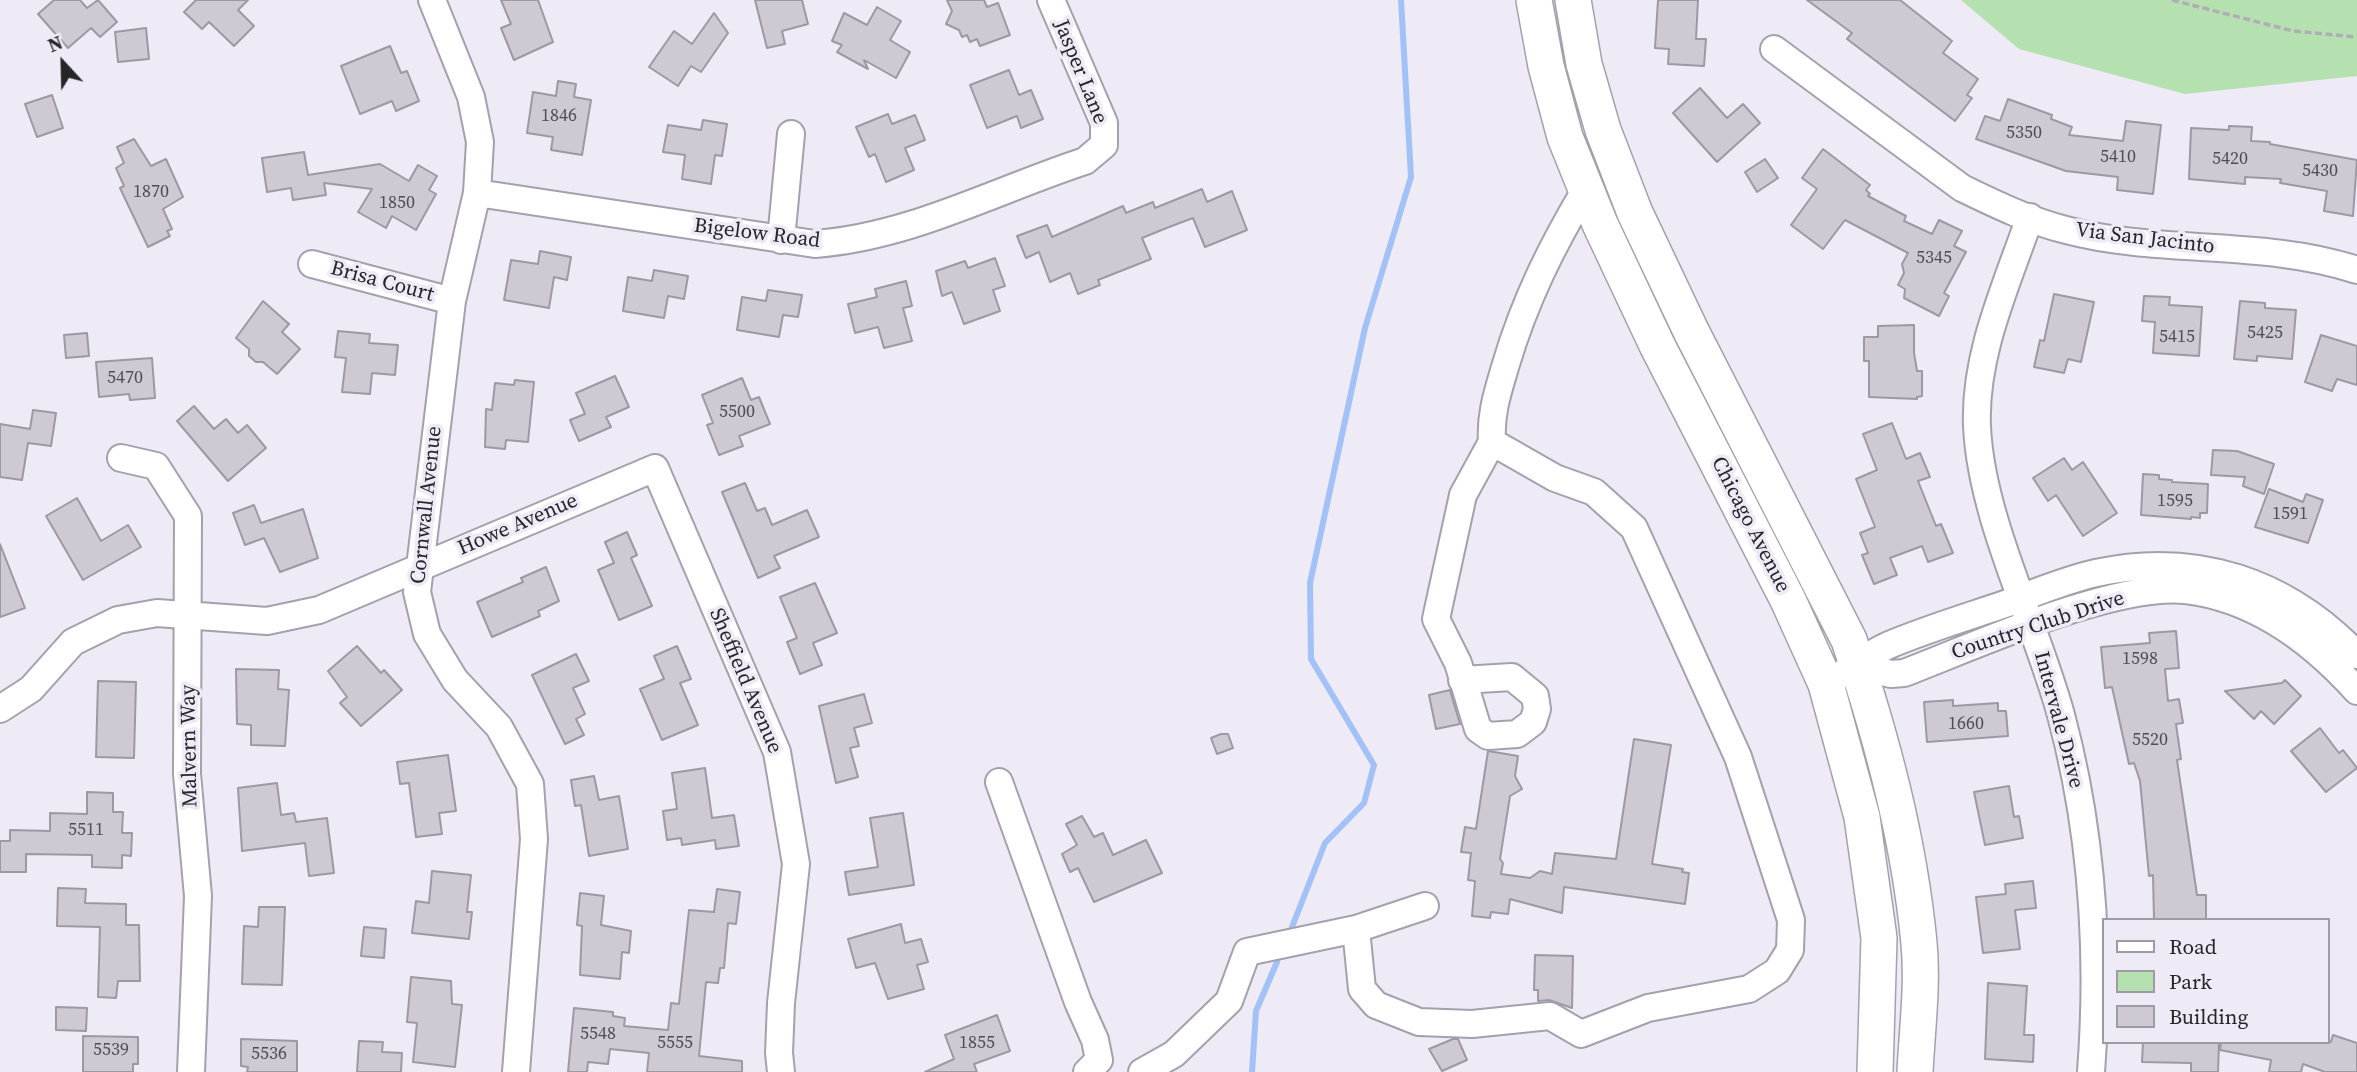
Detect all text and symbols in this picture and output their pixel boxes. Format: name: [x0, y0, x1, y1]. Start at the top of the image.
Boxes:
street label: Jasper Lane: [1048, 16, 1112, 128]
north arrow: [28, 28, 98, 98]
text: N: [44, 29, 66, 58]
house number: 1846: [541, 105, 577, 127]
house number: 5350: [2006, 122, 2042, 144]
house number: 5410: [2100, 146, 2136, 168]
house number: 5420: [2212, 148, 2248, 170]
house number: 5430: [2302, 160, 2338, 182]
house number: 1870: [133, 181, 169, 203]
house number: 1850: [379, 192, 415, 214]
street label: Bigelow Road: [692, 214, 822, 254]
street label: Via San Jacinto: [2074, 218, 2216, 260]
house number: 5345: [1916, 247, 1952, 269]
street label: Brisa Court: [328, 256, 436, 308]
house number: 5425: [2247, 322, 2283, 344]
house number: 5415: [2159, 326, 2195, 348]
house number: 5470: [107, 367, 143, 389]
house number: 5500: [719, 401, 755, 423]
street label: Cornwall Avenue: [406, 425, 448, 585]
street label: Chicago Avenue: [1705, 453, 1795, 597]
street label: Howe Avenue: [454, 488, 582, 562]
house number: 1595: [2157, 490, 2193, 512]
house number: 1591: [2272, 503, 2308, 525]
street label: Country Club Drive: [1948, 586, 2128, 666]
street label: Sheffield Avenue: [703, 605, 787, 757]
house number: 1598: [2122, 648, 2158, 670]
street label: Intervale Drive: [2028, 649, 2088, 791]
street label: Malvern Way: [176, 684, 204, 808]
house number: 1660: [1948, 713, 1984, 735]
house number: 5520: [2132, 729, 2168, 751]
house number: 5511: [68, 819, 104, 841]
legend: [2102, 918, 2329, 1044]
text: Road: [2169, 932, 2217, 961]
text: Park: [2169, 967, 2212, 996]
text: Building: [2169, 1002, 2248, 1031]
house number: 5548: [580, 1023, 616, 1045]
house number: 5555: [657, 1032, 693, 1054]
house number: 1855: [959, 1032, 995, 1054]
house number: 5539: [93, 1039, 129, 1061]
house number: 5536: [251, 1043, 287, 1065]

